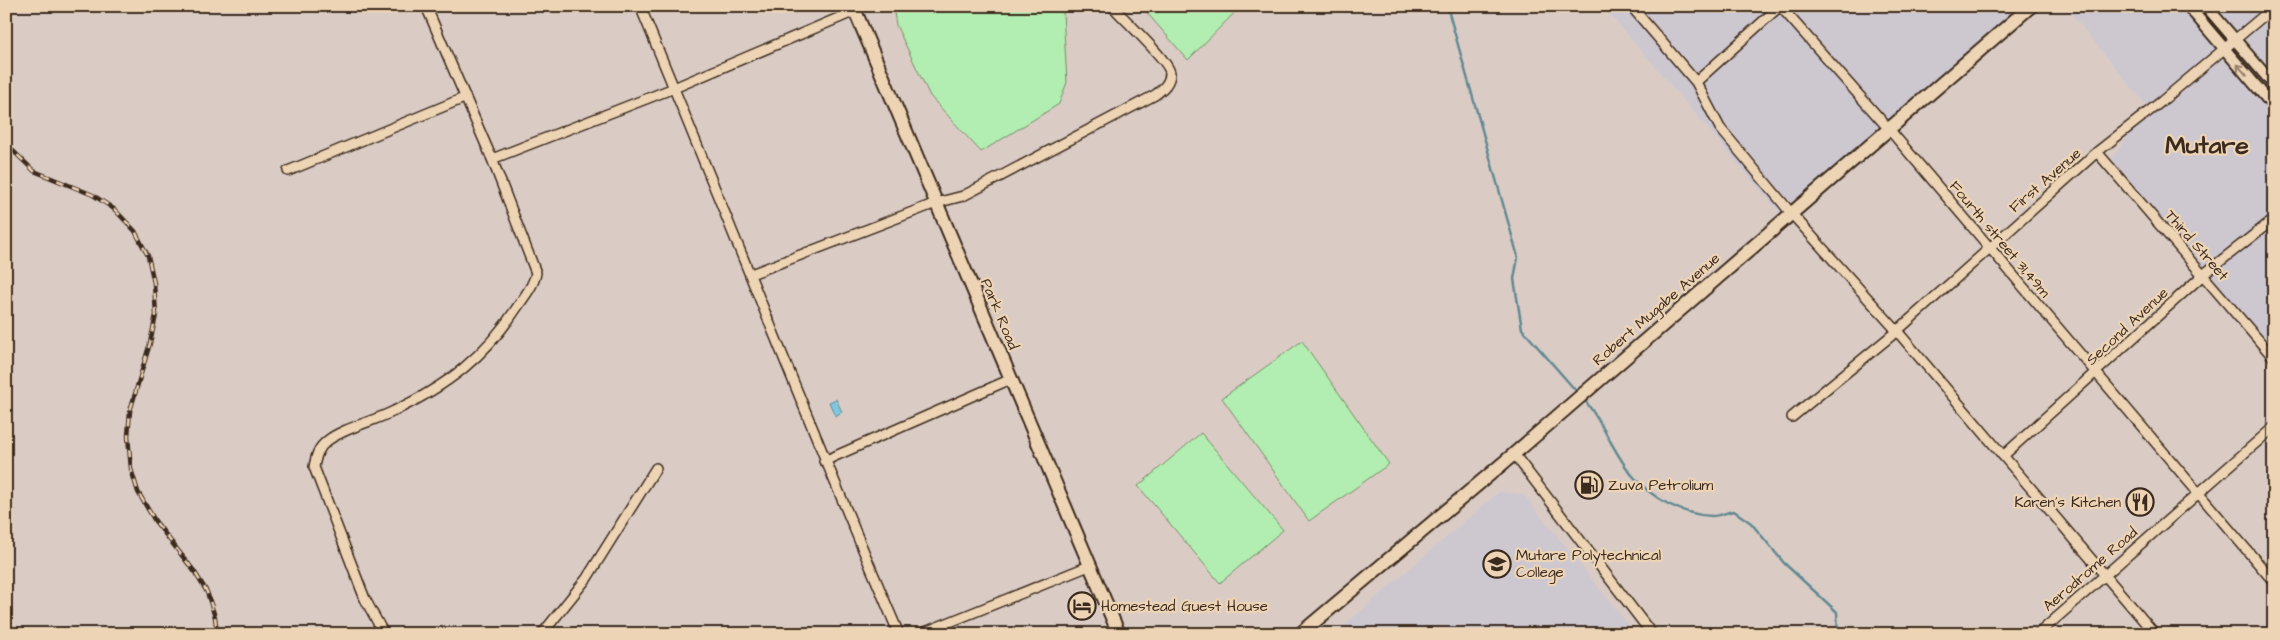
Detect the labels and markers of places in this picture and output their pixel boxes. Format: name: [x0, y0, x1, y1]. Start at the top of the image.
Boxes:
fuel station icon: Zuva Petrolium: [1574, 470, 1604, 500]
place label: Zuva Petrolium: [1608, 475, 1714, 496]
restaurant icon: Karen's Kitchen: [2125, 487, 2155, 517]
place label: Karen's Kitchen: [2014, 492, 2121, 513]
place label: Mutare Polytechnical College: [1516, 545, 1661, 584]
school or university icon: Mutare Polytechnical College: [1482, 549, 1512, 579]
hotel icon: Homestead Guest House: [1067, 591, 1097, 621]
place label: Homestead Guest House: [1101, 596, 1268, 617]

